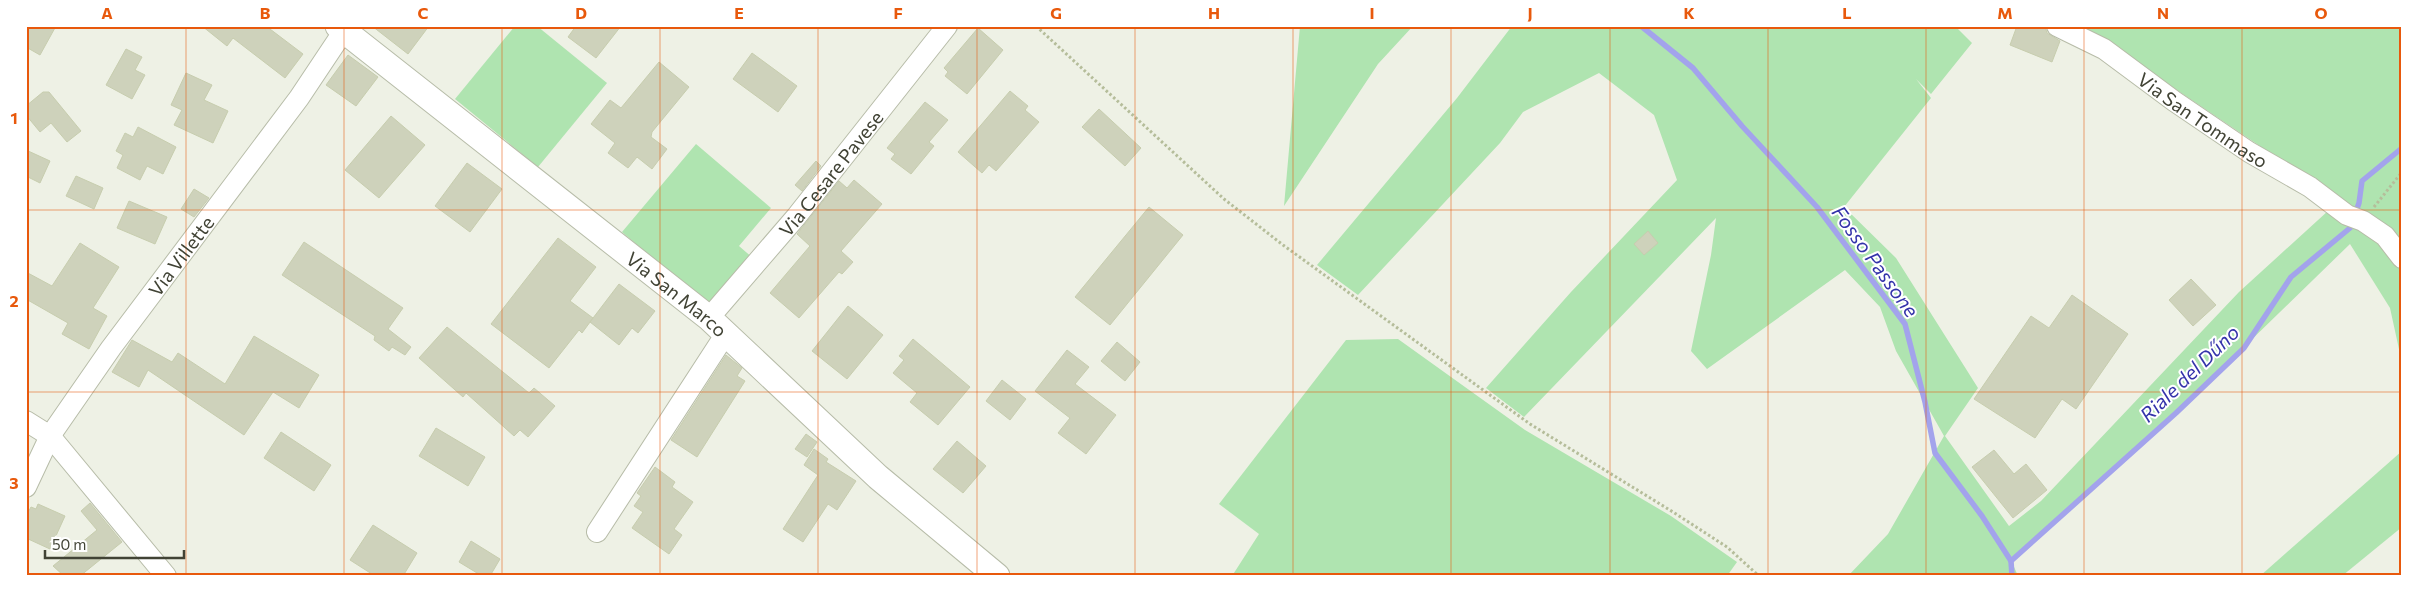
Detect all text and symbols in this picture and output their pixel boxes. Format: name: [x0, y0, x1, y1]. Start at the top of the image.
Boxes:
text: A: [101, 3, 113, 22]
text: B: [260, 3, 271, 22]
text: C: [418, 3, 429, 22]
text: D: [575, 3, 587, 22]
text: E: [734, 3, 744, 22]
text: F: [893, 3, 903, 22]
text: G: [1050, 3, 1062, 22]
text: H: [1208, 3, 1220, 22]
text: I: [1369, 3, 1375, 22]
text: J: [1527, 3, 1533, 22]
text: K: [1683, 3, 1695, 22]
text: L: [1842, 3, 1852, 22]
text: M: [1997, 3, 2013, 22]
text: N: [2157, 3, 2169, 22]
text: O: [2314, 3, 2328, 22]
street label: Via San Tommaso: [2134, 67, 2272, 172]
street label: Via Cesare Pavese: [773, 106, 887, 241]
text: 1: [10, 108, 18, 127]
water label: Fosso Passone: [1828, 201, 1925, 322]
street label: Via Villette: [143, 211, 218, 300]
street label: Via San Marco: [622, 246, 732, 341]
text: 2: [9, 291, 19, 310]
water label: Riale del Dűno: [2134, 320, 2244, 426]
text: 3: [9, 473, 19, 492]
scale bar: [45, 527, 184, 559]
text: 50 m: [52, 535, 86, 553]

